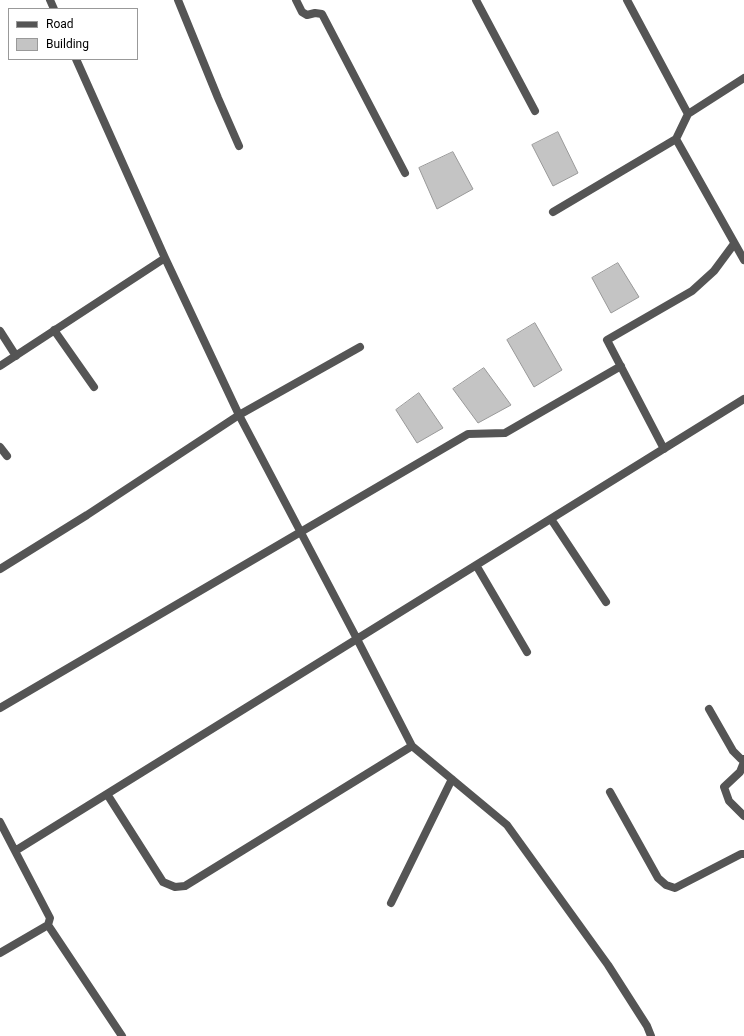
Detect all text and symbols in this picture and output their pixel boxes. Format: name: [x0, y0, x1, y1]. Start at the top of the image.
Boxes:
legend: [8, 8, 138, 60]
text: Road: [46, 17, 74, 31]
text: Building: [46, 37, 89, 51]

